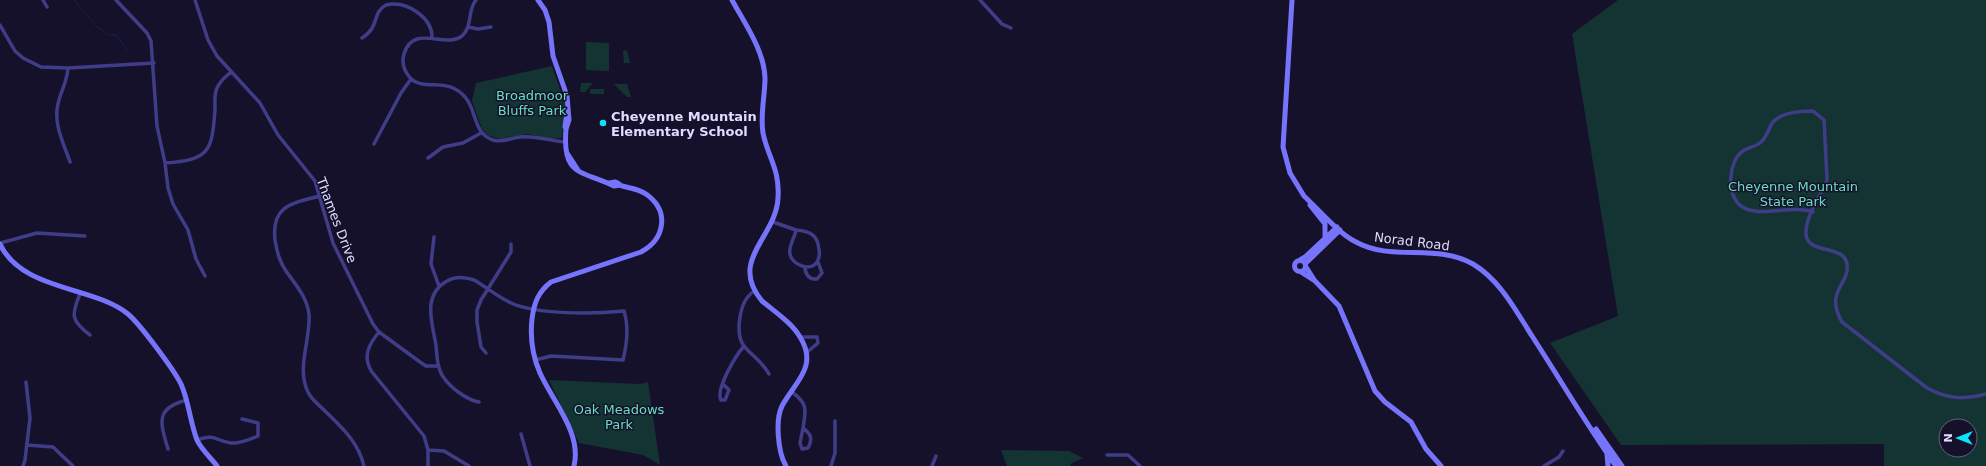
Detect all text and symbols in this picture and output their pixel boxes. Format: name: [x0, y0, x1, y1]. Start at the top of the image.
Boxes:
park label: Broadmoor Bluffs Park: [496, 88, 569, 118]
place label: Cheyenne Mountain Elementary School: [611, 109, 757, 139]
marker: Cheyenne Mountain Elementary School: [598, 118, 608, 128]
street label: Thames Drive: [313, 174, 360, 265]
park label: Cheyenne Mountain State Park: [1728, 179, 1858, 209]
street label: Norad Road: [1373, 229, 1451, 254]
park label: Oak Meadows Park: [574, 402, 665, 432]
north arrow: [1938, 418, 1978, 458]
text: N: [1942, 433, 1955, 443]

